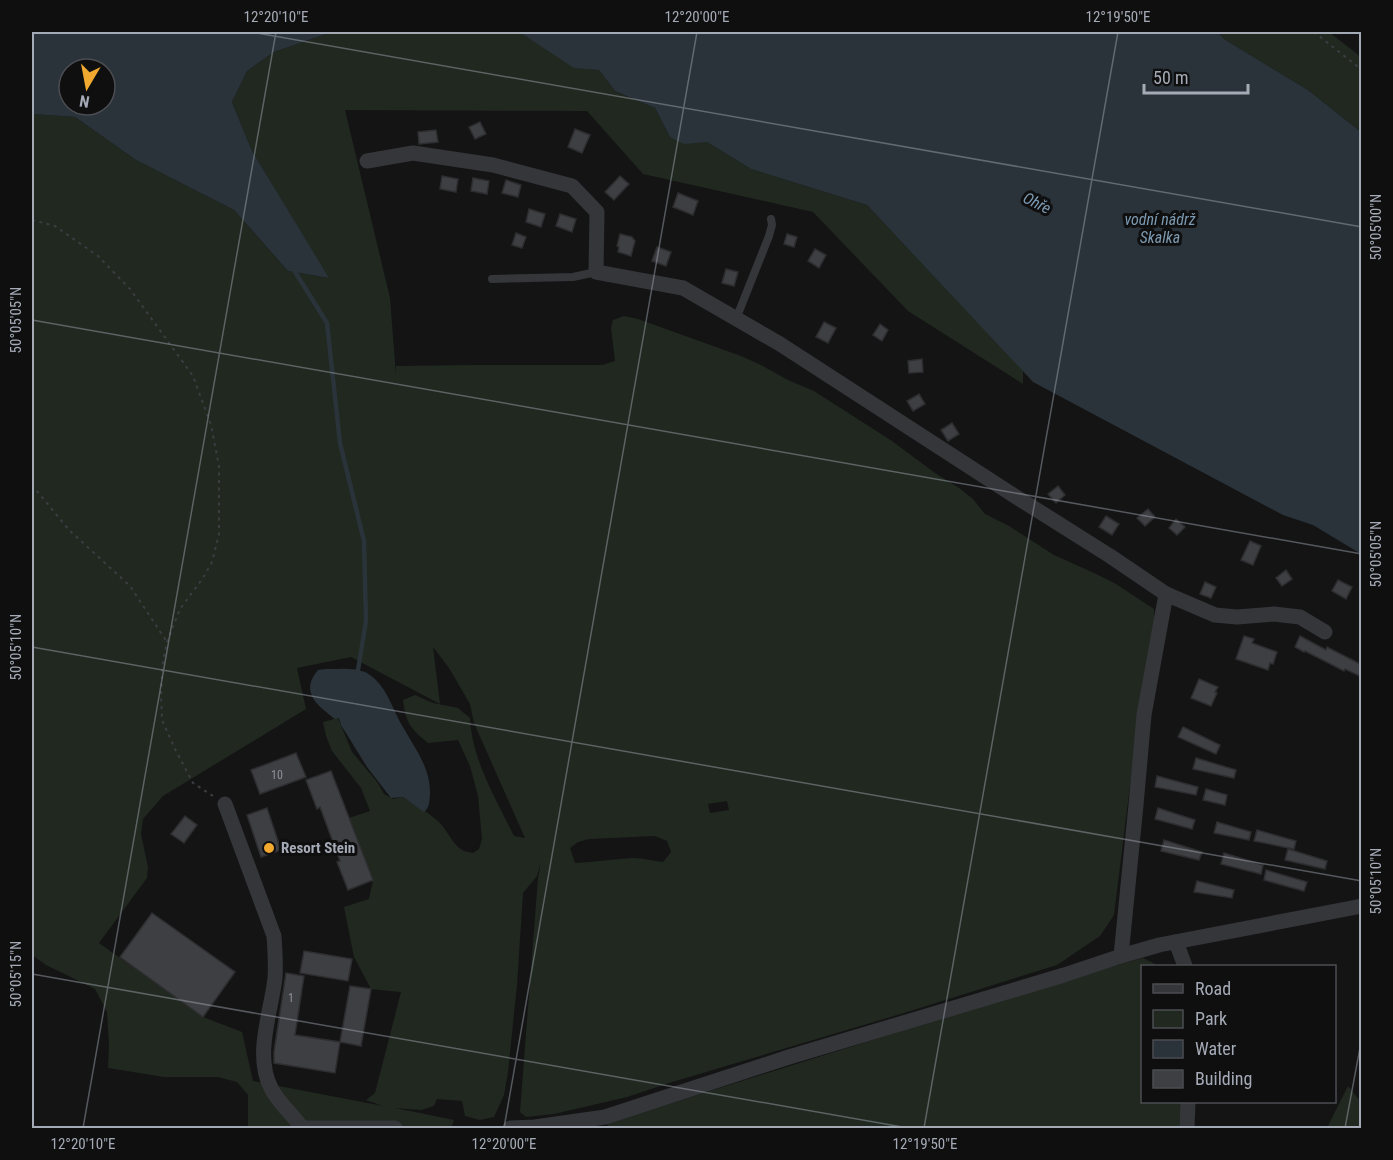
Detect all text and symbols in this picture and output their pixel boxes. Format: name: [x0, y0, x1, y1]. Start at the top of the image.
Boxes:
text: 12°20'10"E: [244, 8, 308, 26]
text: 12°20'00"E: [665, 8, 729, 26]
text: 12°19'50"E: [1086, 8, 1150, 26]
north arrow: [57, 57, 117, 117]
scale bar: [1144, 57, 1248, 95]
text: 50 m: [1153, 67, 1188, 88]
text: N: [78, 91, 91, 111]
water label: Ohře: [1020, 188, 1054, 218]
text: 50°05'00"N: [1367, 194, 1385, 260]
water label: vodní nádrž Skalka: [1124, 210, 1196, 247]
text: 50°05'05"N: [7, 287, 25, 353]
text: 50°05'05"N: [1367, 521, 1385, 587]
text: 50°05'10"N: [7, 614, 25, 680]
house number: 10: [271, 768, 283, 782]
place label: Resort Stein: [281, 839, 355, 857]
marker: Resort Stein: [262, 841, 276, 855]
text: 50°05'10"N: [1367, 848, 1385, 914]
text: 50°05'15"N: [7, 941, 25, 1007]
legend: [1141, 965, 1336, 1103]
text: Road: [1195, 978, 1231, 999]
house number: 1: [288, 991, 294, 1005]
text: Park: [1195, 1008, 1227, 1029]
text: Water: [1195, 1038, 1237, 1059]
text: Building: [1195, 1068, 1252, 1089]
text: 12°20'10"E: [51, 1135, 115, 1153]
text: 12°20'00"E: [472, 1135, 536, 1153]
text: 12°19'50"E: [893, 1135, 957, 1153]

